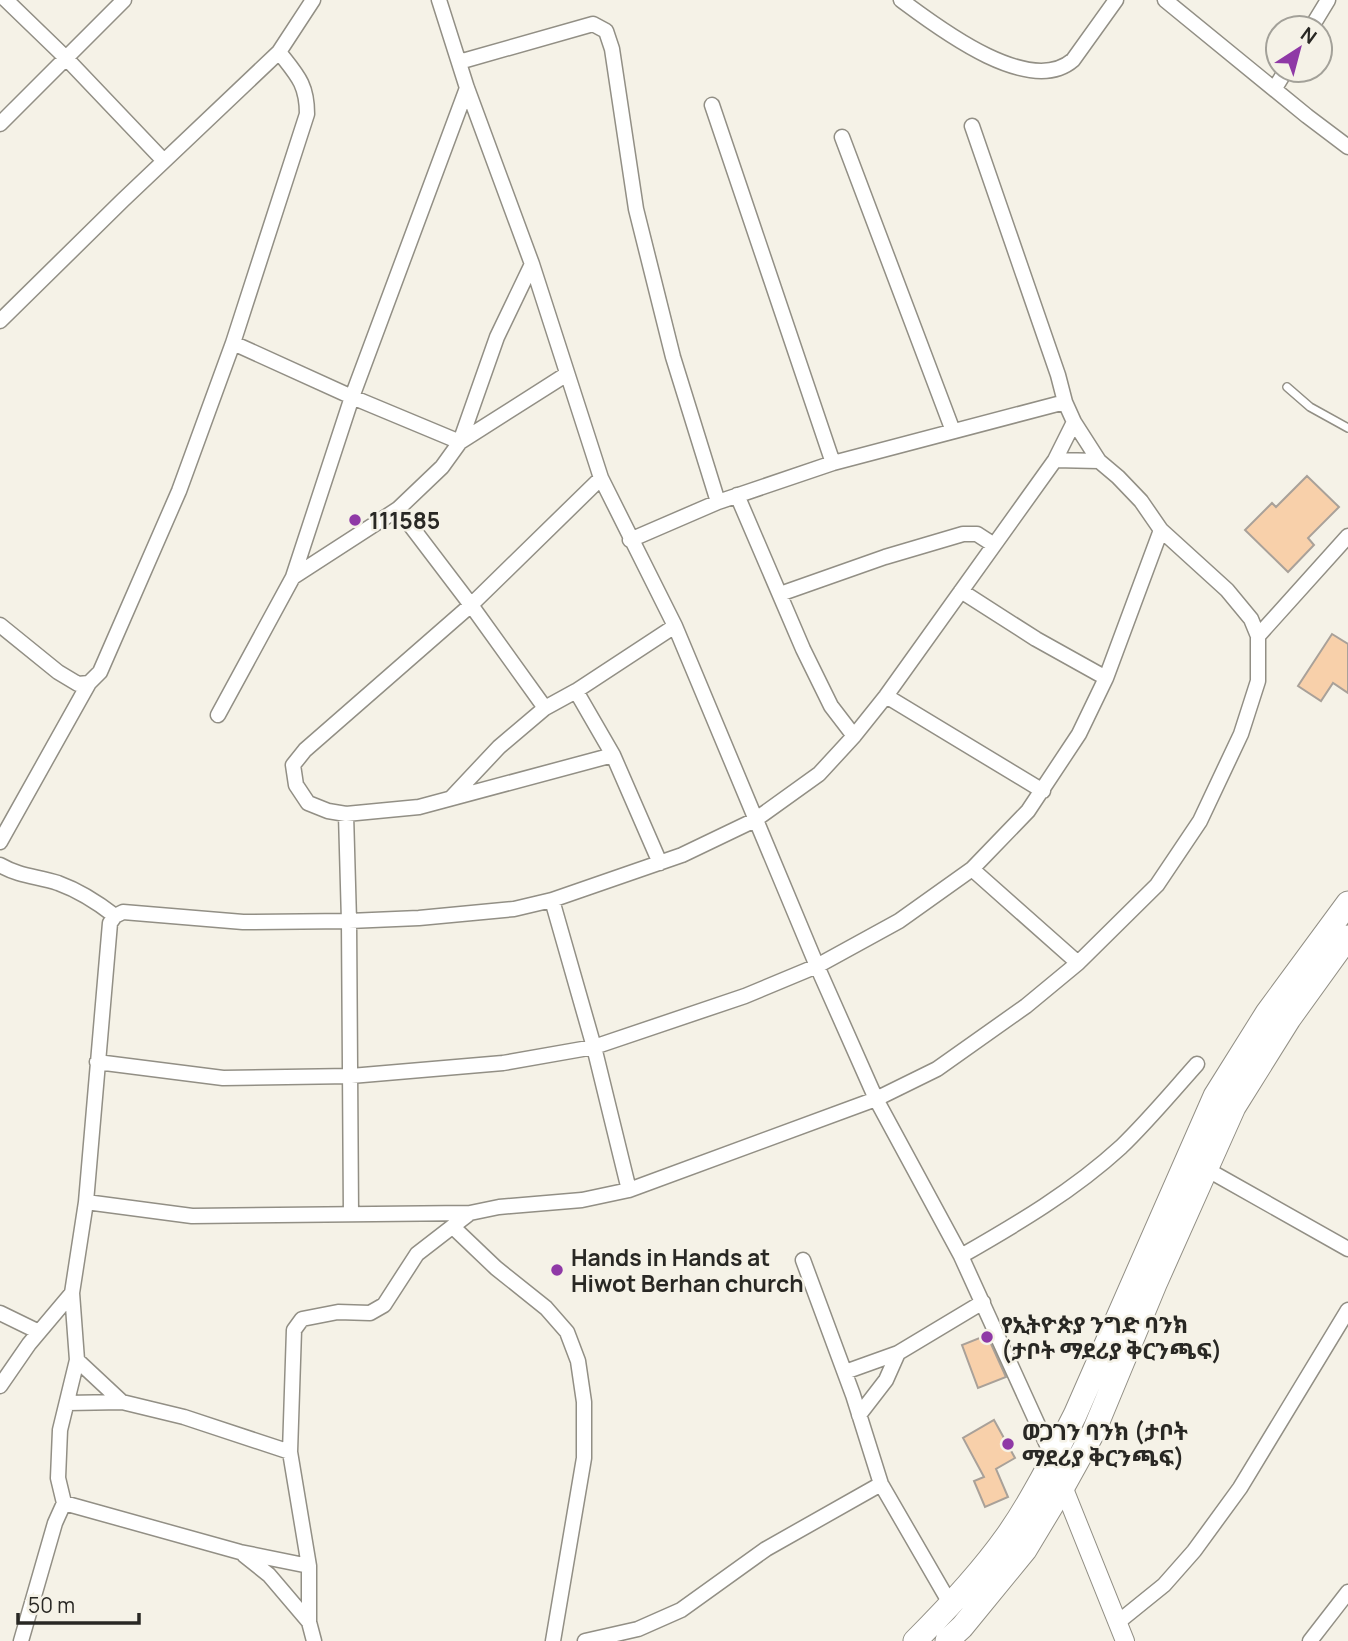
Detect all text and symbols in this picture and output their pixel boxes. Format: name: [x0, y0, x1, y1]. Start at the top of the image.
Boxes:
north arrow: [1264, 14, 1334, 84]
text: N: [1296, 21, 1322, 50]
place label: 111585: [369, 504, 440, 536]
marker: 111585: [347, 512, 363, 528]
place label: Hands in Hands at Hiwot Berhan church: [571, 1241, 804, 1299]
marker: Hands in Hands at Hiwot Berhan church: [549, 1262, 565, 1278]
place label: የኢትዮጵያ ንግድ ባንክ (ታቦት ማደሪያ ቅርንጫፍ): [1001, 1308, 1222, 1366]
marker: የኢትዮጵያ ንግድ ባንክ (ታቦት ማደሪያ ቅርንጫፍ): [979, 1329, 995, 1345]
place label: ወጋገን ባንክ (ታቦት ማደሪያ ቅርንጫፍ): [1022, 1415, 1188, 1473]
marker: ወጋገን ባንክ (ታቦት ማደሪያ ቅርንጫፍ): [1000, 1436, 1016, 1452]
scale bar: [18, 1582, 138, 1626]
text: 50 m: [28, 1591, 75, 1619]

